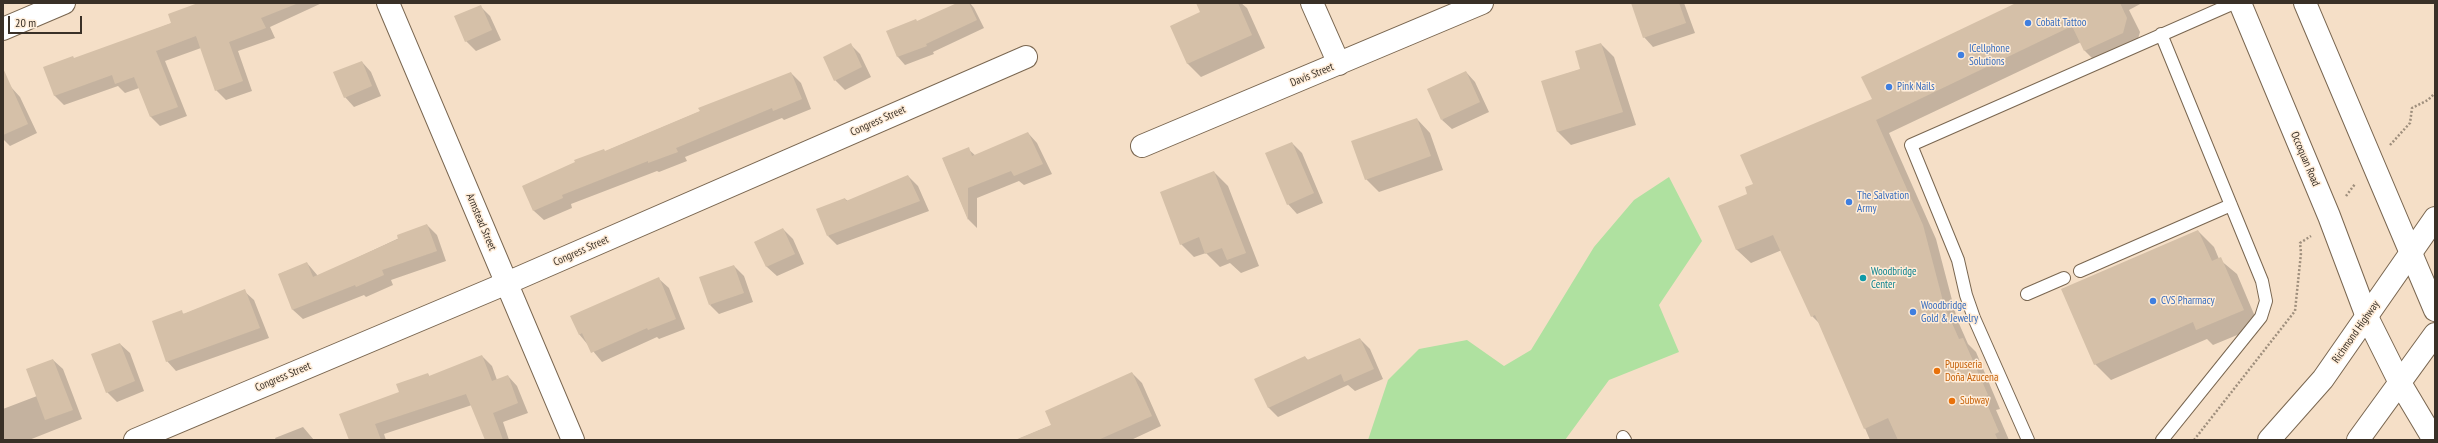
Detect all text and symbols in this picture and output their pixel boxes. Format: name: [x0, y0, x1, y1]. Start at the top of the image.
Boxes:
scale bar: [10, 8, 84, 34]
text: 20 m: [15, 15, 36, 30]
place label: Cobalt Tattoo: [2036, 16, 2086, 30]
marker: Cobalt Tattoo: [2023, 18, 2033, 28]
place label: ICellphone Solutions: [1969, 42, 2010, 68]
marker: ICellphone Solutions: [1956, 50, 1966, 60]
street label: Davis Street: [1288, 60, 1336, 90]
place label: Pink Nails: [1897, 80, 1935, 94]
marker: Pink Nails: [1884, 82, 1894, 92]
street label: Congress Street: [848, 103, 908, 139]
street label: Occoquan Road: [2288, 130, 2322, 188]
place label: The Salvation Army: [1857, 189, 1909, 215]
street label: Armstead Street: [463, 191, 499, 253]
marker: The Salvation Army: [1844, 197, 1854, 207]
street label: Congress Street: [551, 233, 611, 269]
place label: Woodbridge Center: [1871, 265, 1916, 291]
marker: Woodbridge Center: [1858, 273, 1868, 283]
place label: CVS Pharmacy: [2161, 294, 2215, 308]
marker: CVS Pharmacy: [2148, 296, 2158, 306]
street label: Richmond Highway: [2330, 298, 2382, 366]
place label: Woodbridge Gold & Jewelry: [1921, 299, 1978, 325]
marker: Woodbridge Gold & Jewelry: [1908, 307, 1918, 317]
place label: Pupuseria Doña Azucena: [1945, 358, 1998, 384]
street label: Congress Street: [253, 359, 313, 395]
marker: Pupuseria Doña Azucena: [1932, 366, 1942, 376]
place label: Subway: [1960, 394, 1989, 408]
marker: Subway: [1947, 396, 1957, 406]

